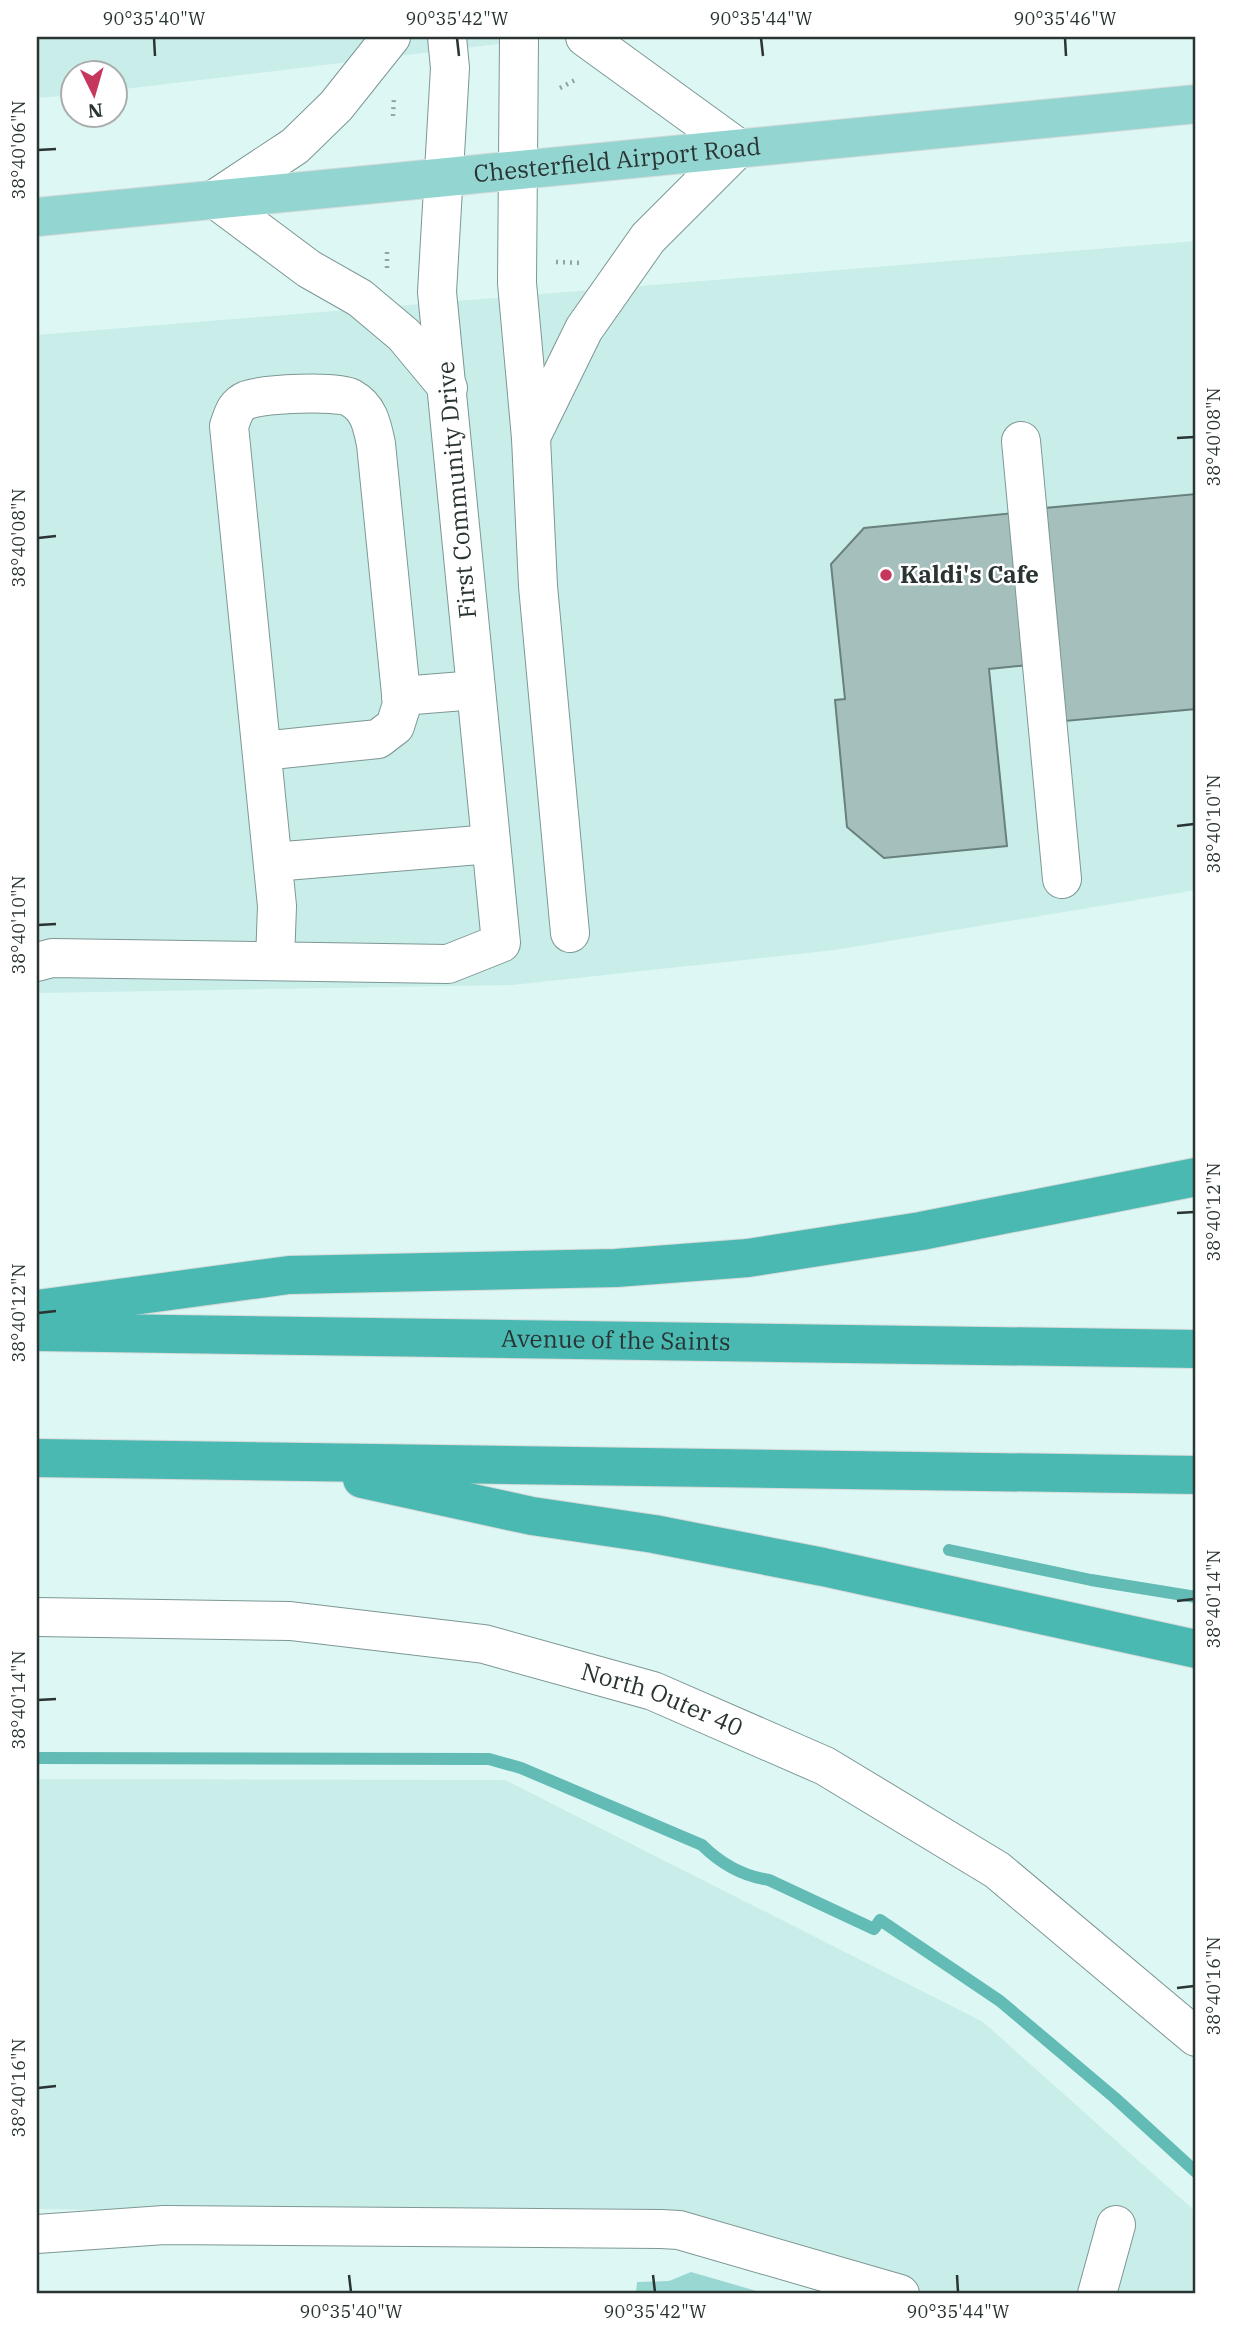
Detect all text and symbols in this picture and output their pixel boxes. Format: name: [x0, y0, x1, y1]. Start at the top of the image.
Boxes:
text: 90°35'40"W: [103, 7, 206, 30]
text: 90°35'42"W: [406, 7, 509, 30]
text: 90°35'44"W: [710, 7, 813, 30]
text: 90°35'46"W: [1014, 7, 1117, 30]
north arrow: [60, 60, 130, 130]
text: N: [87, 98, 104, 124]
text: 38°40'06"N: [7, 101, 30, 200]
street label: Chesterfield Airport Road: [472, 130, 762, 189]
street label: First Community Drive: [429, 360, 483, 620]
text: 38°40'08"N: [1202, 388, 1225, 487]
text: 38°40'08"N: [7, 489, 30, 588]
place label: Kaldi's Cafe: [900, 558, 1039, 590]
marker: Kaldi's Cafe: [878, 567, 894, 583]
text: 38°40'10"N: [1202, 775, 1225, 874]
text: 38°40'10"N: [7, 876, 30, 975]
text: 38°40'12"N: [1202, 1163, 1225, 1262]
text: 38°40'12"N: [7, 1264, 30, 1363]
street label: Avenue of the Saints: [501, 1322, 731, 1357]
text: 38°40'14"N: [1202, 1550, 1225, 1649]
text: 38°40'14"N: [7, 1651, 30, 1750]
street label: North Outer 40: [578, 1655, 748, 1743]
text: 38°40'16"N: [1202, 1937, 1225, 2036]
text: 38°40'16"N: [7, 2039, 30, 2138]
text: 90°35'40"W: [300, 2300, 403, 2323]
text: 90°35'42"W: [604, 2300, 707, 2323]
text: 90°35'44"W: [907, 2300, 1010, 2323]

